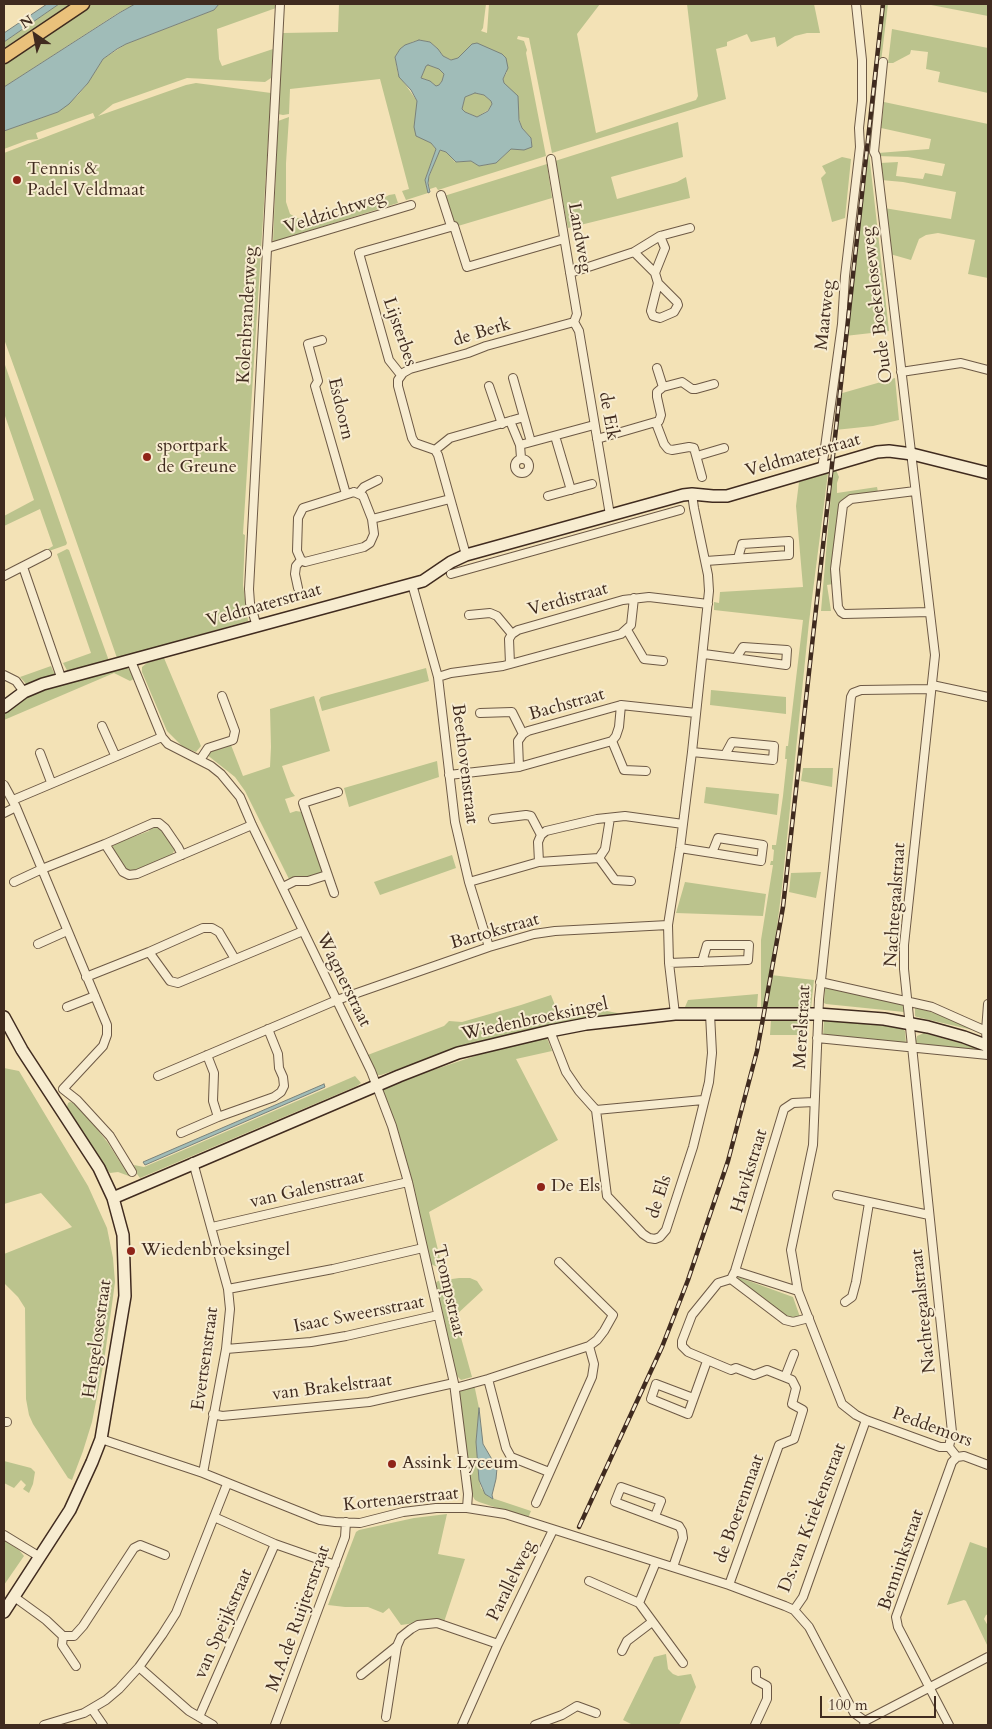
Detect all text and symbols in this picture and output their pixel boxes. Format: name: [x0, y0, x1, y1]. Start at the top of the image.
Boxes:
north arrow: [10, 10, 60, 60]
text: N: [16, 11, 37, 33]
place label: Tennis & Padel Veldmaat: [27, 159, 145, 202]
marker: Tennis & Padel Veldmaat: [11, 174, 23, 186]
street label: Veldzichtweg: [282, 186, 388, 240]
street label: Landweg: [562, 201, 596, 275]
street label: Oude Boekeloseweg: [858, 226, 898, 384]
street label: Kolenbranderweg: [234, 246, 262, 384]
street label: Maatweg: [812, 279, 840, 351]
street label: Lijsterbes: [377, 295, 421, 369]
street label: de Berk: [451, 314, 513, 352]
street label: Esdoorn: [322, 376, 358, 442]
street label: de Eik: [593, 390, 623, 442]
street label: Veldmaterstraat: [743, 429, 863, 483]
place label: sportpark de Greune: [157, 436, 237, 478]
marker: sportpark de Greune: [141, 451, 153, 463]
street label: Verdistraat: [526, 578, 610, 622]
street label: Veldmaterstraat: [204, 579, 324, 633]
street label: Bachstraat: [527, 684, 607, 726]
street label: Beethovenstraat: [446, 703, 482, 825]
street label: Nachtegaalstraat: [881, 842, 911, 968]
street label: Bartokstraat: [448, 909, 542, 955]
street label: Wagnerstraat: [311, 929, 375, 1031]
street label: Merelstraat: [790, 985, 816, 1069]
street label: Wiedenbroeksingel: [460, 994, 610, 1046]
street label: Havikstraat: [727, 1127, 773, 1215]
street label: van Galenstraat: [248, 1166, 366, 1214]
street label: de Els: [643, 1173, 677, 1221]
place label: De Els: [551, 1176, 600, 1198]
marker: De Els: [535, 1181, 547, 1193]
place label: Wiedenbroeksingel: [141, 1240, 290, 1262]
street label: Trompstraat: [427, 1243, 469, 1339]
marker: Wiedenbroeksingel: [125, 1245, 137, 1257]
street label: Nachtegaalstraat: [907, 1248, 941, 1374]
street label: Hengelosestraat: [79, 1278, 117, 1400]
street label: Isaac Sweersstraat: [292, 1292, 426, 1338]
street label: Evertsenstraat: [188, 1306, 224, 1412]
street label: van Brakelstraat: [271, 1370, 393, 1406]
street label: Peddemors: [889, 1404, 975, 1452]
street label: Ds.van Kriekenstraat: [775, 1440, 851, 1596]
street label: de Boerenmaat: [710, 1452, 770, 1566]
place label: Assink Lyceum: [402, 1453, 518, 1475]
marker: Assink Lyceum: [386, 1458, 398, 1470]
street label: Kortenaerstraat: [342, 1483, 460, 1517]
street label: Benninkstraat: [875, 1507, 929, 1613]
street label: Parallelweg: [483, 1537, 541, 1625]
street label: M.A.de Ruijterstraat: [263, 1543, 335, 1695]
street label: van Speijkstraat: [190, 1566, 258, 1682]
scale bar: [822, 1686, 938, 1718]
text: 100 m: [828, 1695, 868, 1715]

